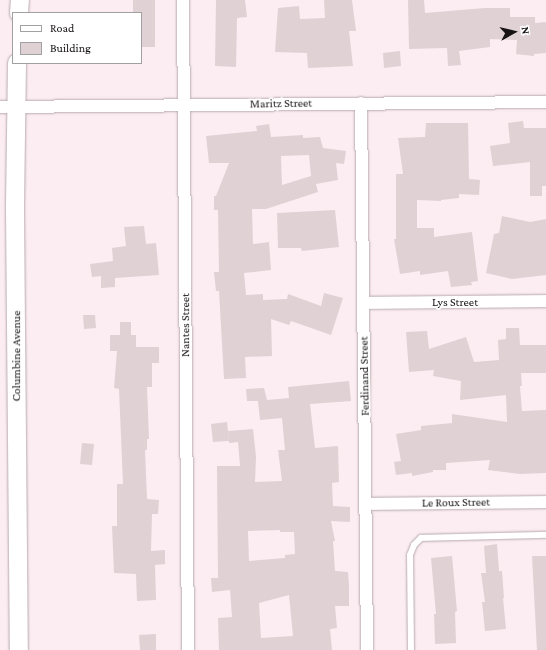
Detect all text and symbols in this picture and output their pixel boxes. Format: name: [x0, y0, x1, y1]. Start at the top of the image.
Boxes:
legend: [12, 12, 142, 64]
north arrow: [494, 12, 534, 52]
text: Road: [50, 21, 74, 35]
text: N: [519, 26, 532, 35]
text: Building: [50, 41, 91, 55]
street label: Maritz Street: [250, 96, 312, 112]
street label: Nantes Street: [179, 293, 193, 357]
street label: Lys Street: [432, 296, 478, 310]
street label: Columbine Avenue: [10, 311, 24, 401]
street label: Ferdinand Street: [357, 336, 373, 416]
street label: Le Roux Street: [422, 495, 490, 511]

